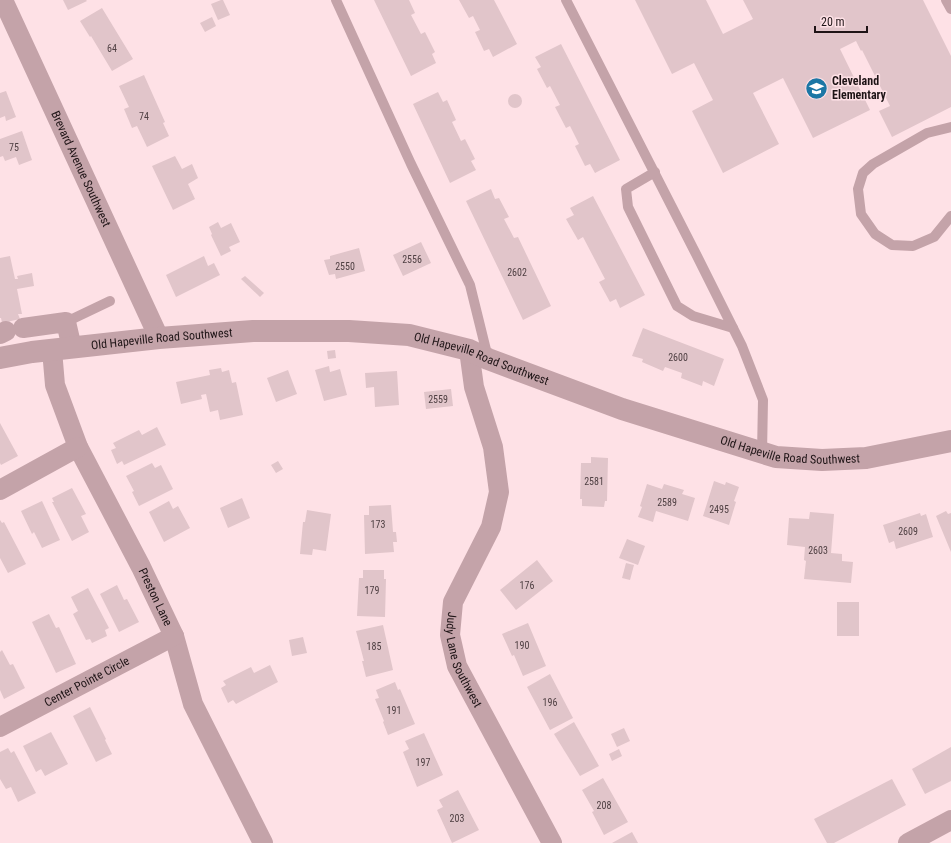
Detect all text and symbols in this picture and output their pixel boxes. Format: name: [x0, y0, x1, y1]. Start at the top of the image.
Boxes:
scale bar: [815, 8, 867, 34]
text: 20 m: [821, 15, 845, 29]
house number: 64: [107, 43, 117, 54]
place label: Cleveland Elementary: [832, 74, 887, 102]
school or university icon: Cleveland Elementary: [804, 75, 830, 101]
street label: Brevard Avenue Southwest: [48, 109, 114, 229]
house number: 74: [139, 111, 149, 122]
house number: 75: [9, 142, 19, 153]
house number: 2556: [402, 254, 422, 265]
house number: 2550: [335, 261, 355, 272]
house number: 2602: [507, 267, 527, 278]
street label: Old Hapeville Road Southwest: [90, 326, 233, 352]
street label: Old Hapeville Road Southwest: [412, 329, 551, 388]
house number: 2600: [668, 352, 688, 363]
house number: 2559: [428, 394, 448, 405]
street label: Old Hapeville Road Southwest: [719, 433, 861, 467]
house number: 2581: [584, 476, 604, 487]
house number: 2589: [657, 497, 677, 508]
house number: 2495: [709, 504, 729, 515]
house number: 173: [371, 519, 385, 530]
house number: 2609: [898, 526, 918, 537]
house number: 2603: [808, 545, 828, 556]
street label: Preston Lane: [136, 566, 175, 628]
house number: 176: [520, 580, 534, 591]
house number: 179: [365, 585, 379, 596]
street label: Judy Lane Southwest: [443, 611, 485, 710]
house number: 190: [515, 640, 529, 651]
house number: 185: [367, 641, 381, 652]
street label: Center Pointe Circle: [42, 653, 132, 710]
house number: 196: [543, 697, 557, 708]
house number: 191: [387, 705, 401, 716]
house number: 197: [416, 757, 430, 768]
house number: 208: [597, 800, 611, 811]
house number: 203: [450, 813, 464, 824]

